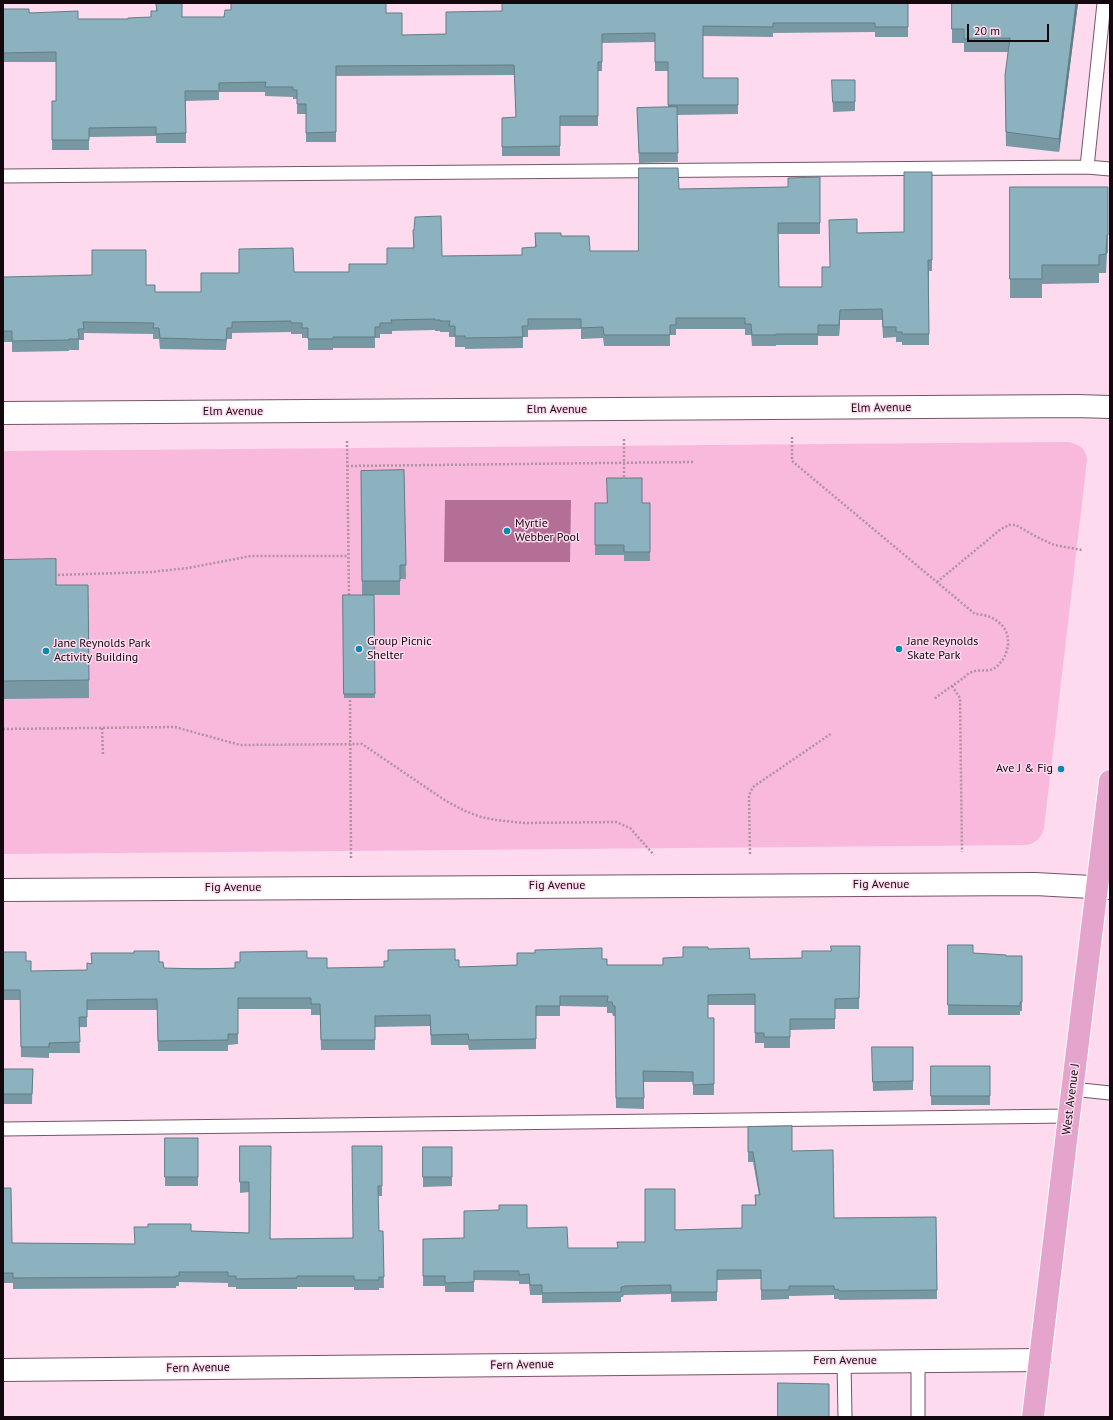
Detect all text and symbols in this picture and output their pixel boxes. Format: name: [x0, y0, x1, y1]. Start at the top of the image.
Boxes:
scale bar: [969, 16, 1051, 42]
text: 20 m: [974, 23, 1000, 38]
street label: Elm Avenue: [851, 400, 911, 416]
street label: Elm Avenue: [527, 403, 587, 417]
street label: Elm Avenue: [203, 405, 263, 419]
place label: Myrtie Webber Pool: [515, 517, 580, 545]
marker: Myrtie Webber Pool: [502, 526, 512, 536]
place label: Group Picnic Shelter: [367, 635, 432, 663]
place label: Jane Reynolds Skate Park: [907, 635, 978, 663]
place label: Jane Reynolds Park Activity Building: [54, 637, 151, 665]
marker: Group Picnic Shelter: [354, 644, 364, 654]
marker: Jane Reynolds Skate Park: [894, 644, 904, 654]
marker: Jane Reynolds Park Activity Building: [41, 646, 51, 656]
place label: Ave J & Fig: [996, 762, 1053, 776]
marker: Ave J & Fig: [1056, 764, 1066, 774]
street label: Fig Avenue: [853, 878, 909, 892]
street label: Fig Avenue: [529, 879, 585, 893]
street label: Fig Avenue: [205, 881, 261, 895]
street label: West Avenue J: [1059, 1062, 1083, 1136]
street label: Fern Avenue: [813, 1354, 877, 1368]
street label: Fern Avenue: [490, 1357, 554, 1373]
street label: Fern Avenue: [166, 1360, 230, 1376]

